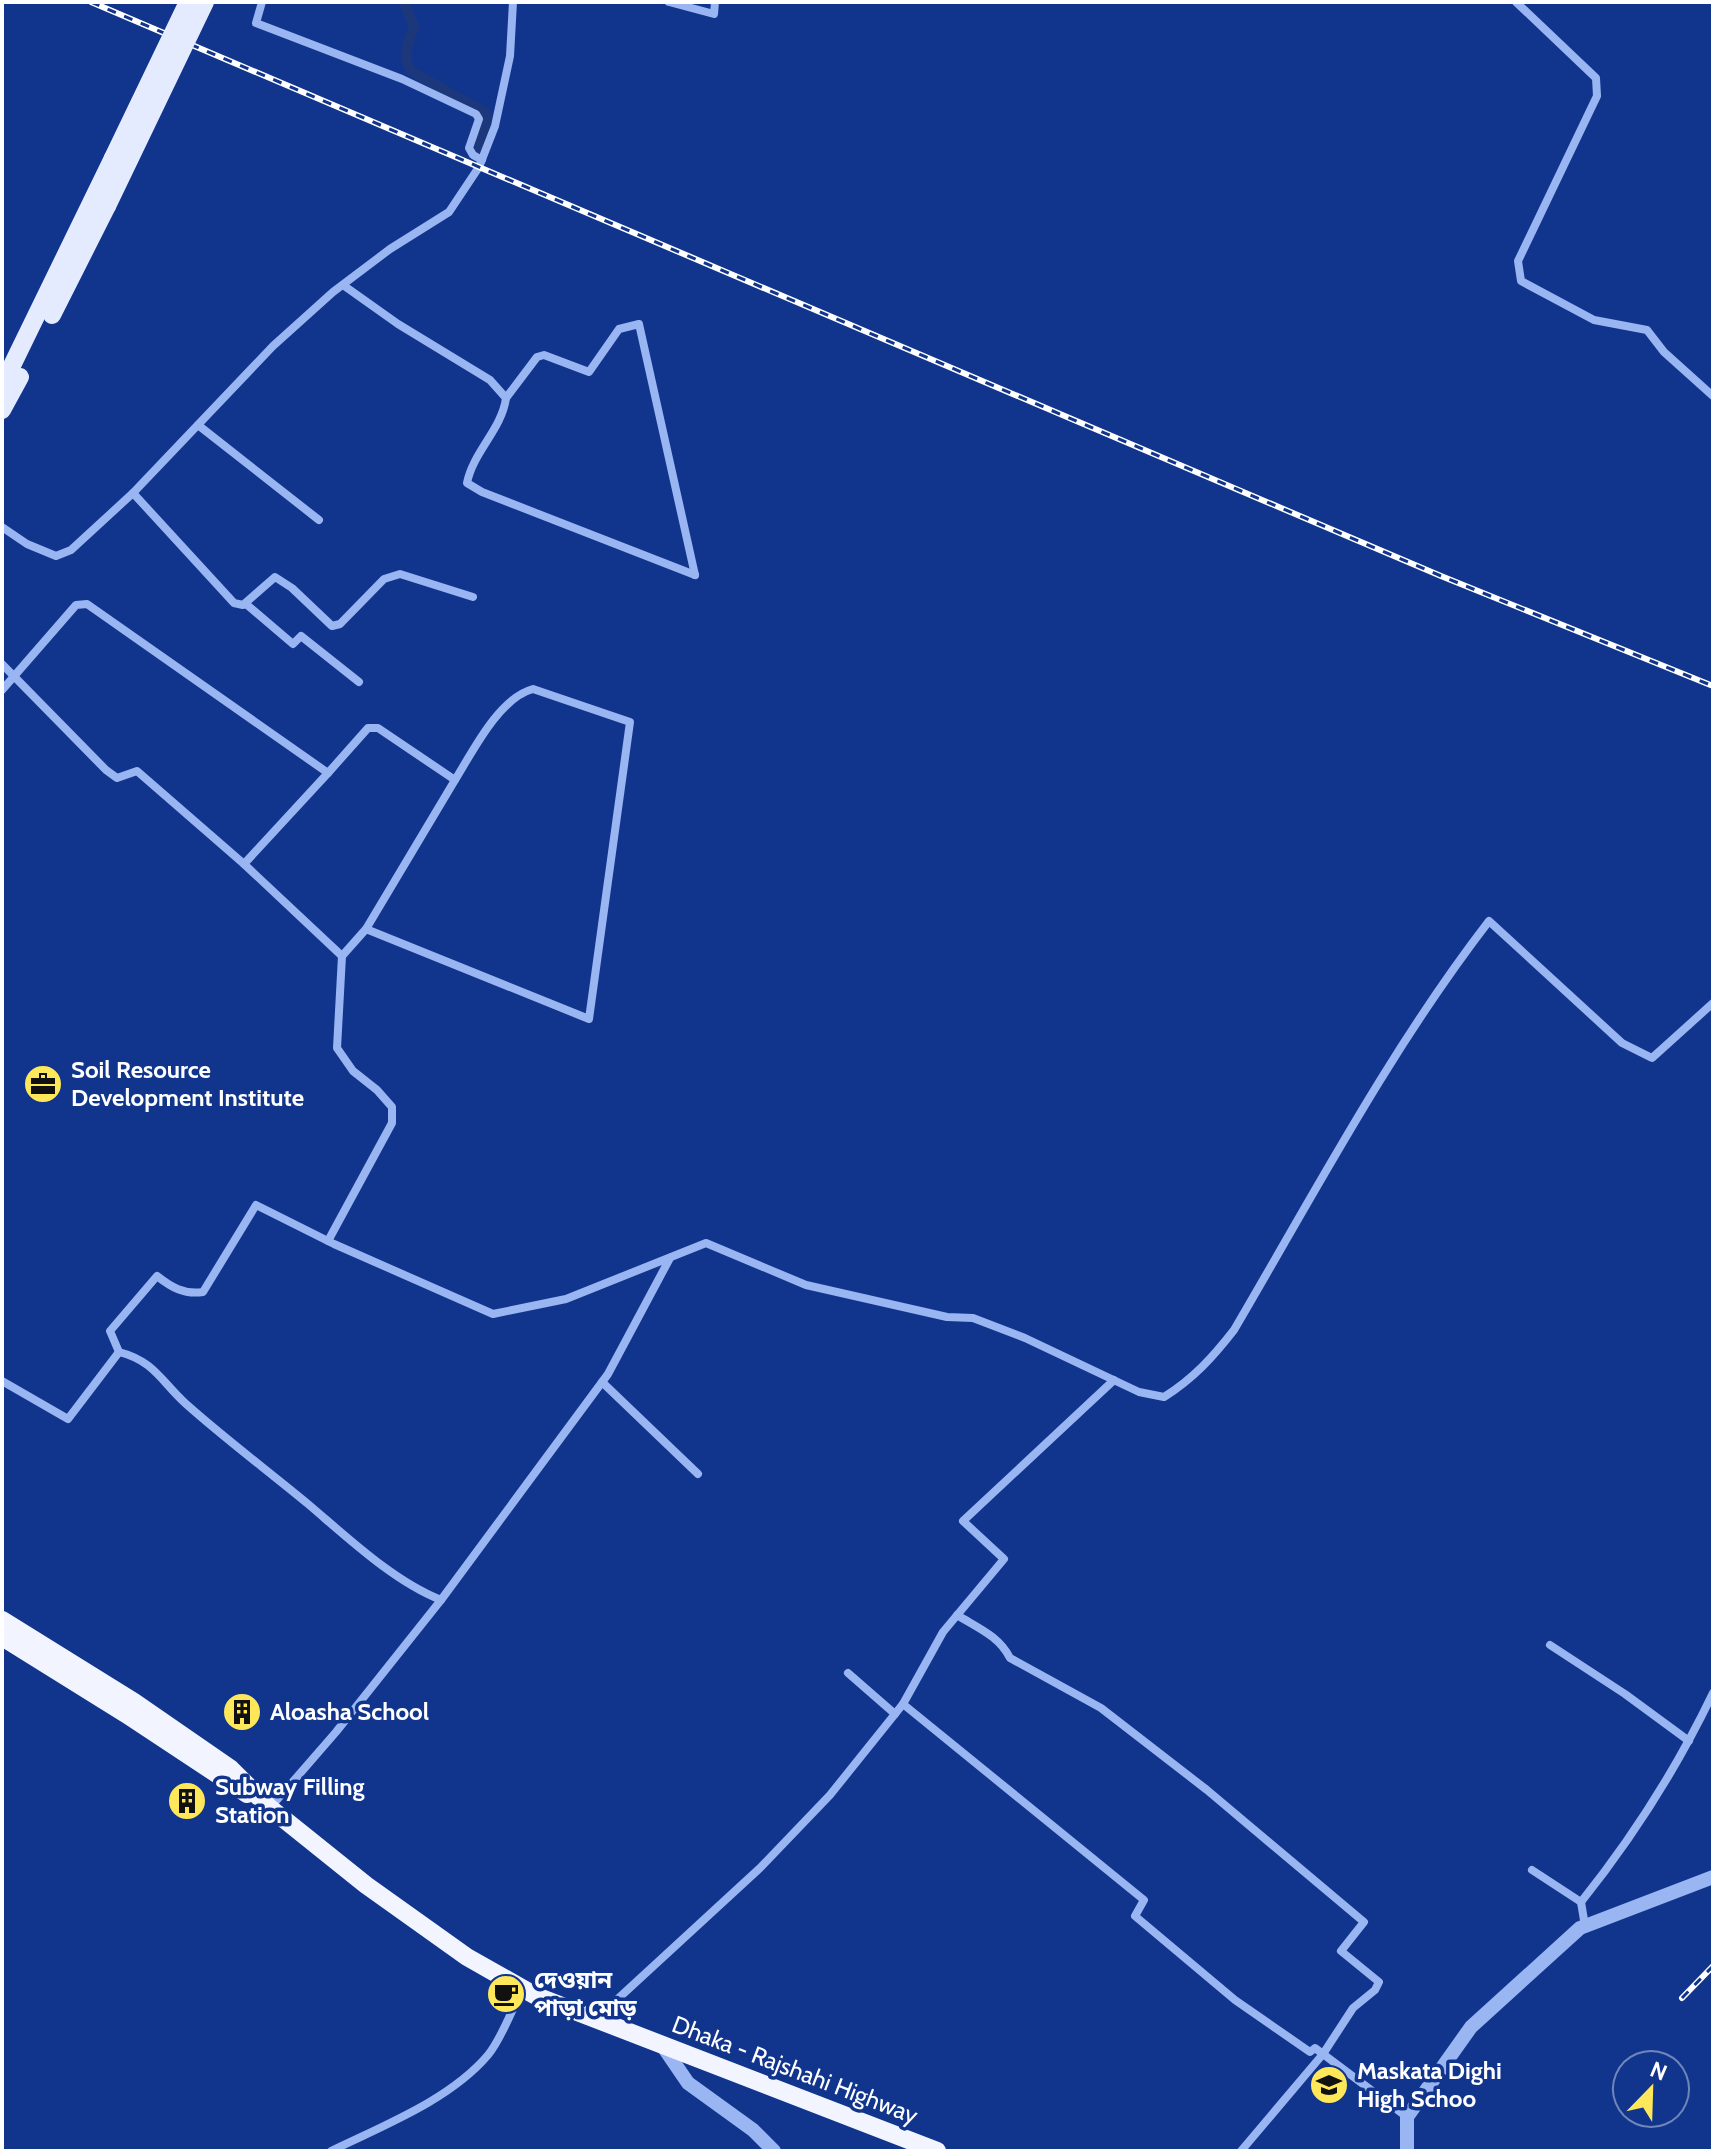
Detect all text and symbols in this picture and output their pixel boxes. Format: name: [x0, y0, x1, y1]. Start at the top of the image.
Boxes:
place label: Soil Resource Development Institute: [71, 1055, 304, 1112]
office icon: Soil Resource Development Institute: [22, 1063, 64, 1105]
building icon: Aloasha School: [221, 1691, 263, 1733]
place label: Aloasha School: [270, 1697, 429, 1726]
place label: Subway Filling Station: [215, 1772, 365, 1829]
building icon: Subway Filling Station: [166, 1780, 208, 1822]
place label: দেওয়ান পাড়া মোড়: [534, 1965, 637, 2022]
cafe icon: দেওয়ান পাড়া মোড়: [485, 1973, 527, 2015]
street label: Dhaka - Rajshahi Highway: [668, 2009, 922, 2130]
north arrow: [1611, 2049, 1691, 2129]
place label: Maskata Dighi High Schoo: [1357, 2056, 1502, 2113]
text: N: [1646, 2056, 1671, 2087]
school or university icon: Maskata Dighi High Schoo: [1308, 2064, 1350, 2106]

